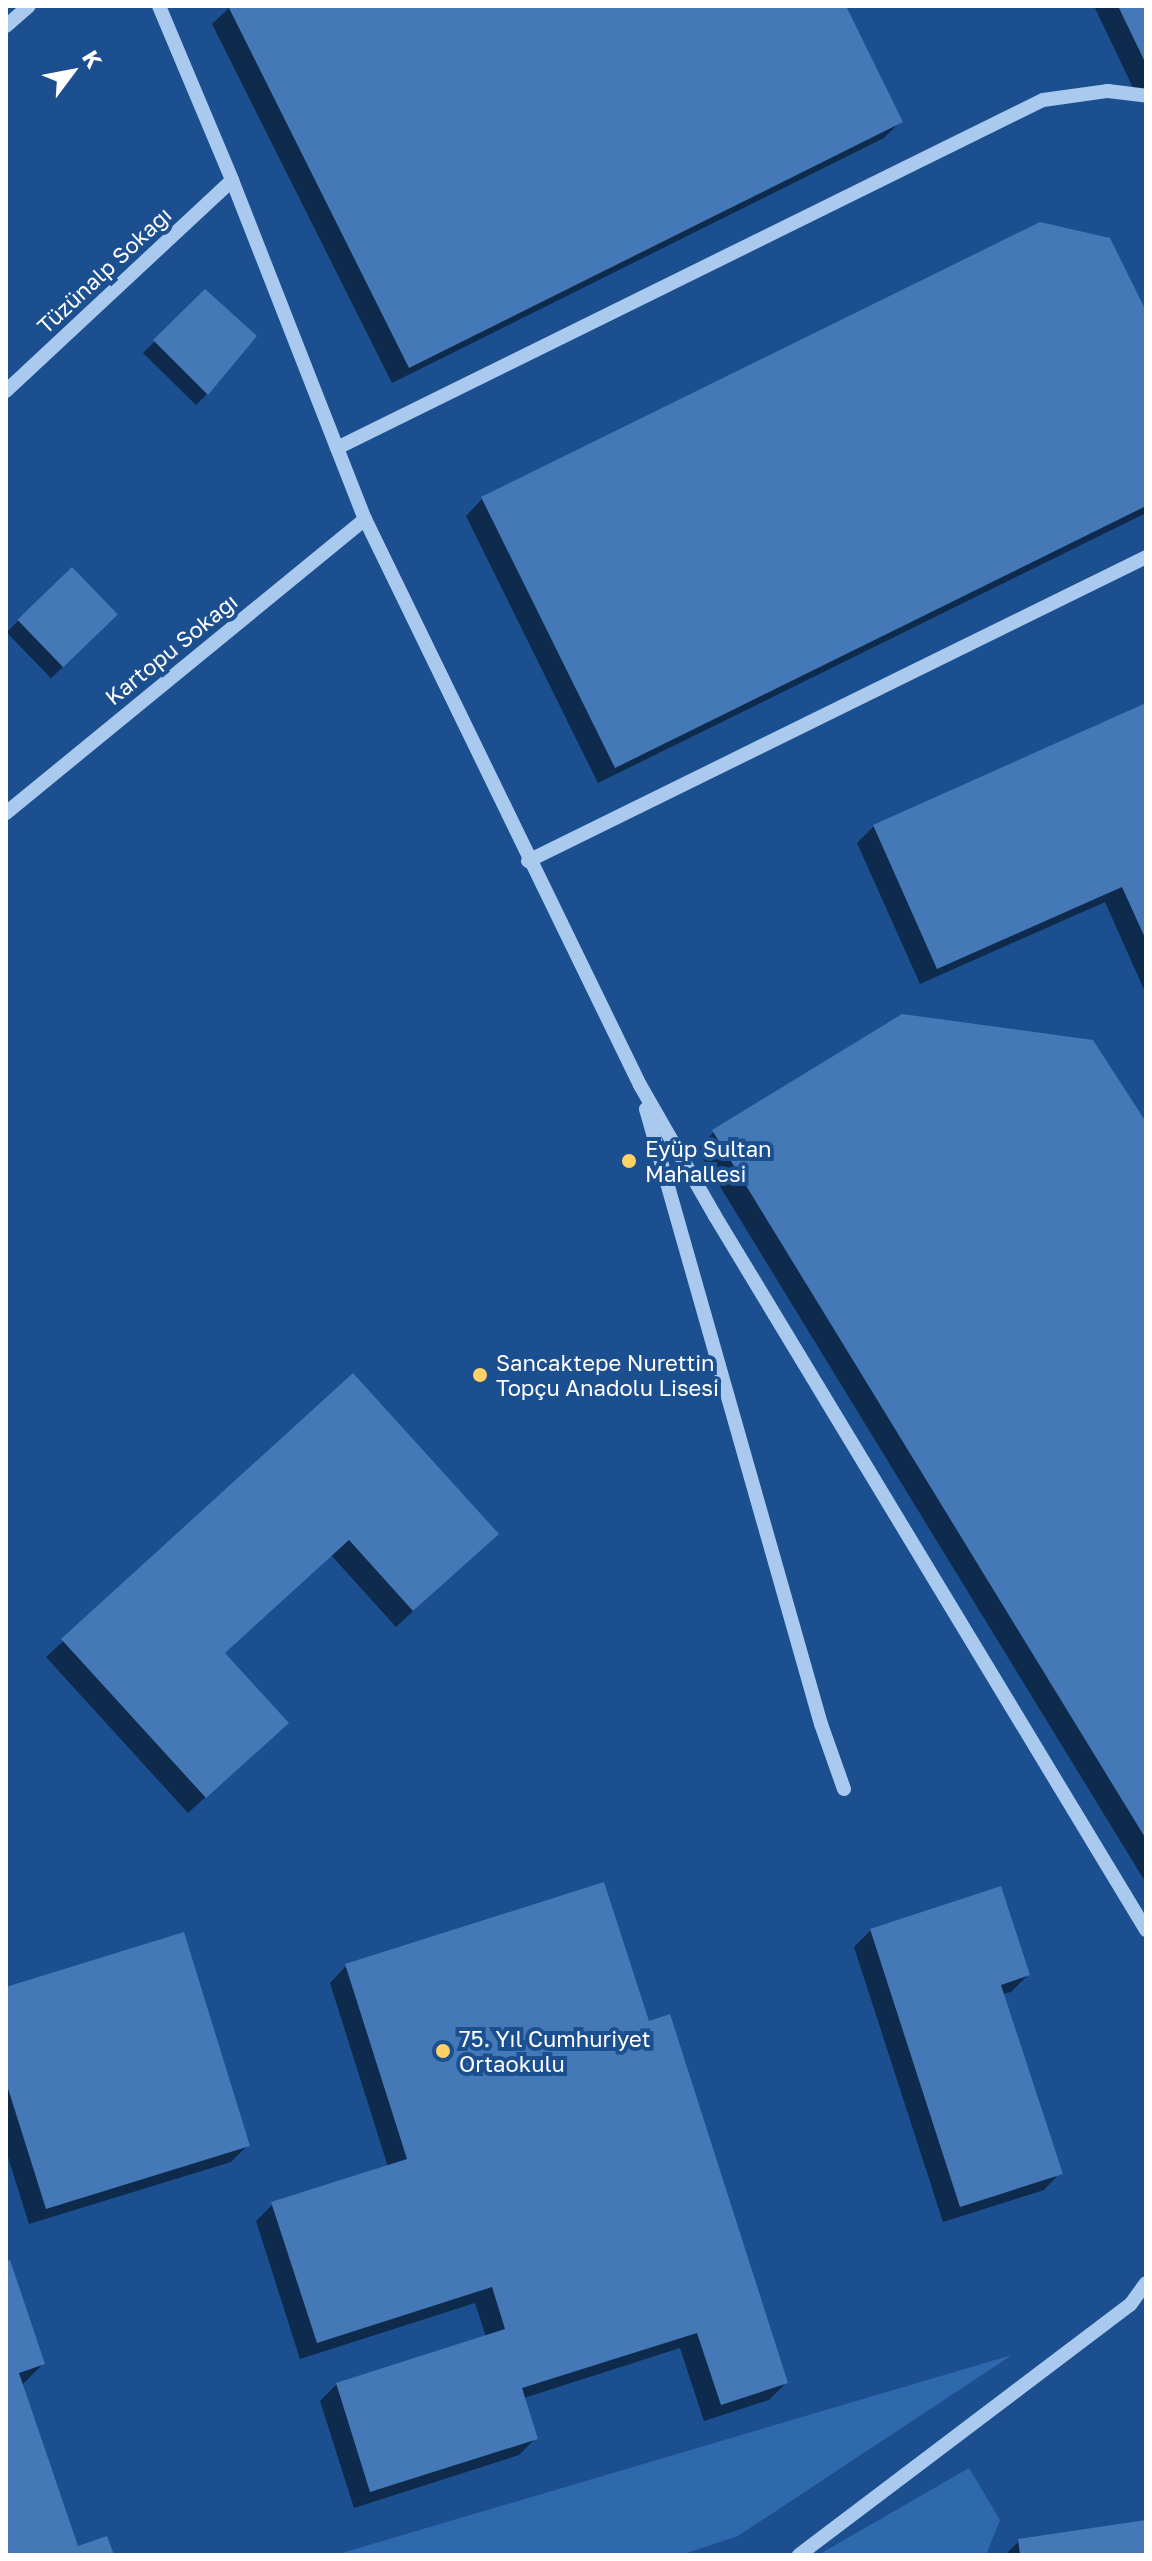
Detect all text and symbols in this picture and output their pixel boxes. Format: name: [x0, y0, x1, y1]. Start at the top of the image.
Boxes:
north arrow: [32, 32, 112, 112]
text: K: [77, 45, 108, 73]
street label: Tüzünalp Sokağı: [32, 201, 176, 339]
street label: Kartopu Sokağı: [100, 588, 242, 710]
place label: Eyüp Sultan Mahallesi: [645, 1135, 772, 1186]
marker: Eyüp Sultan Mahallesi: [620, 1152, 638, 1170]
place label: Sancaktepe Nurettin Topçu Anadolu Lisesi: [496, 1349, 719, 1400]
marker: Sancaktepe Nurettin Topçu Anadolu Lisesi: [471, 1366, 489, 1384]
place label: 75. Yıl Cumhuriyet Ortaokulu: [459, 2025, 651, 2076]
marker: 75. Yıl Cumhuriyet Ortaokulu: [434, 2042, 452, 2060]

